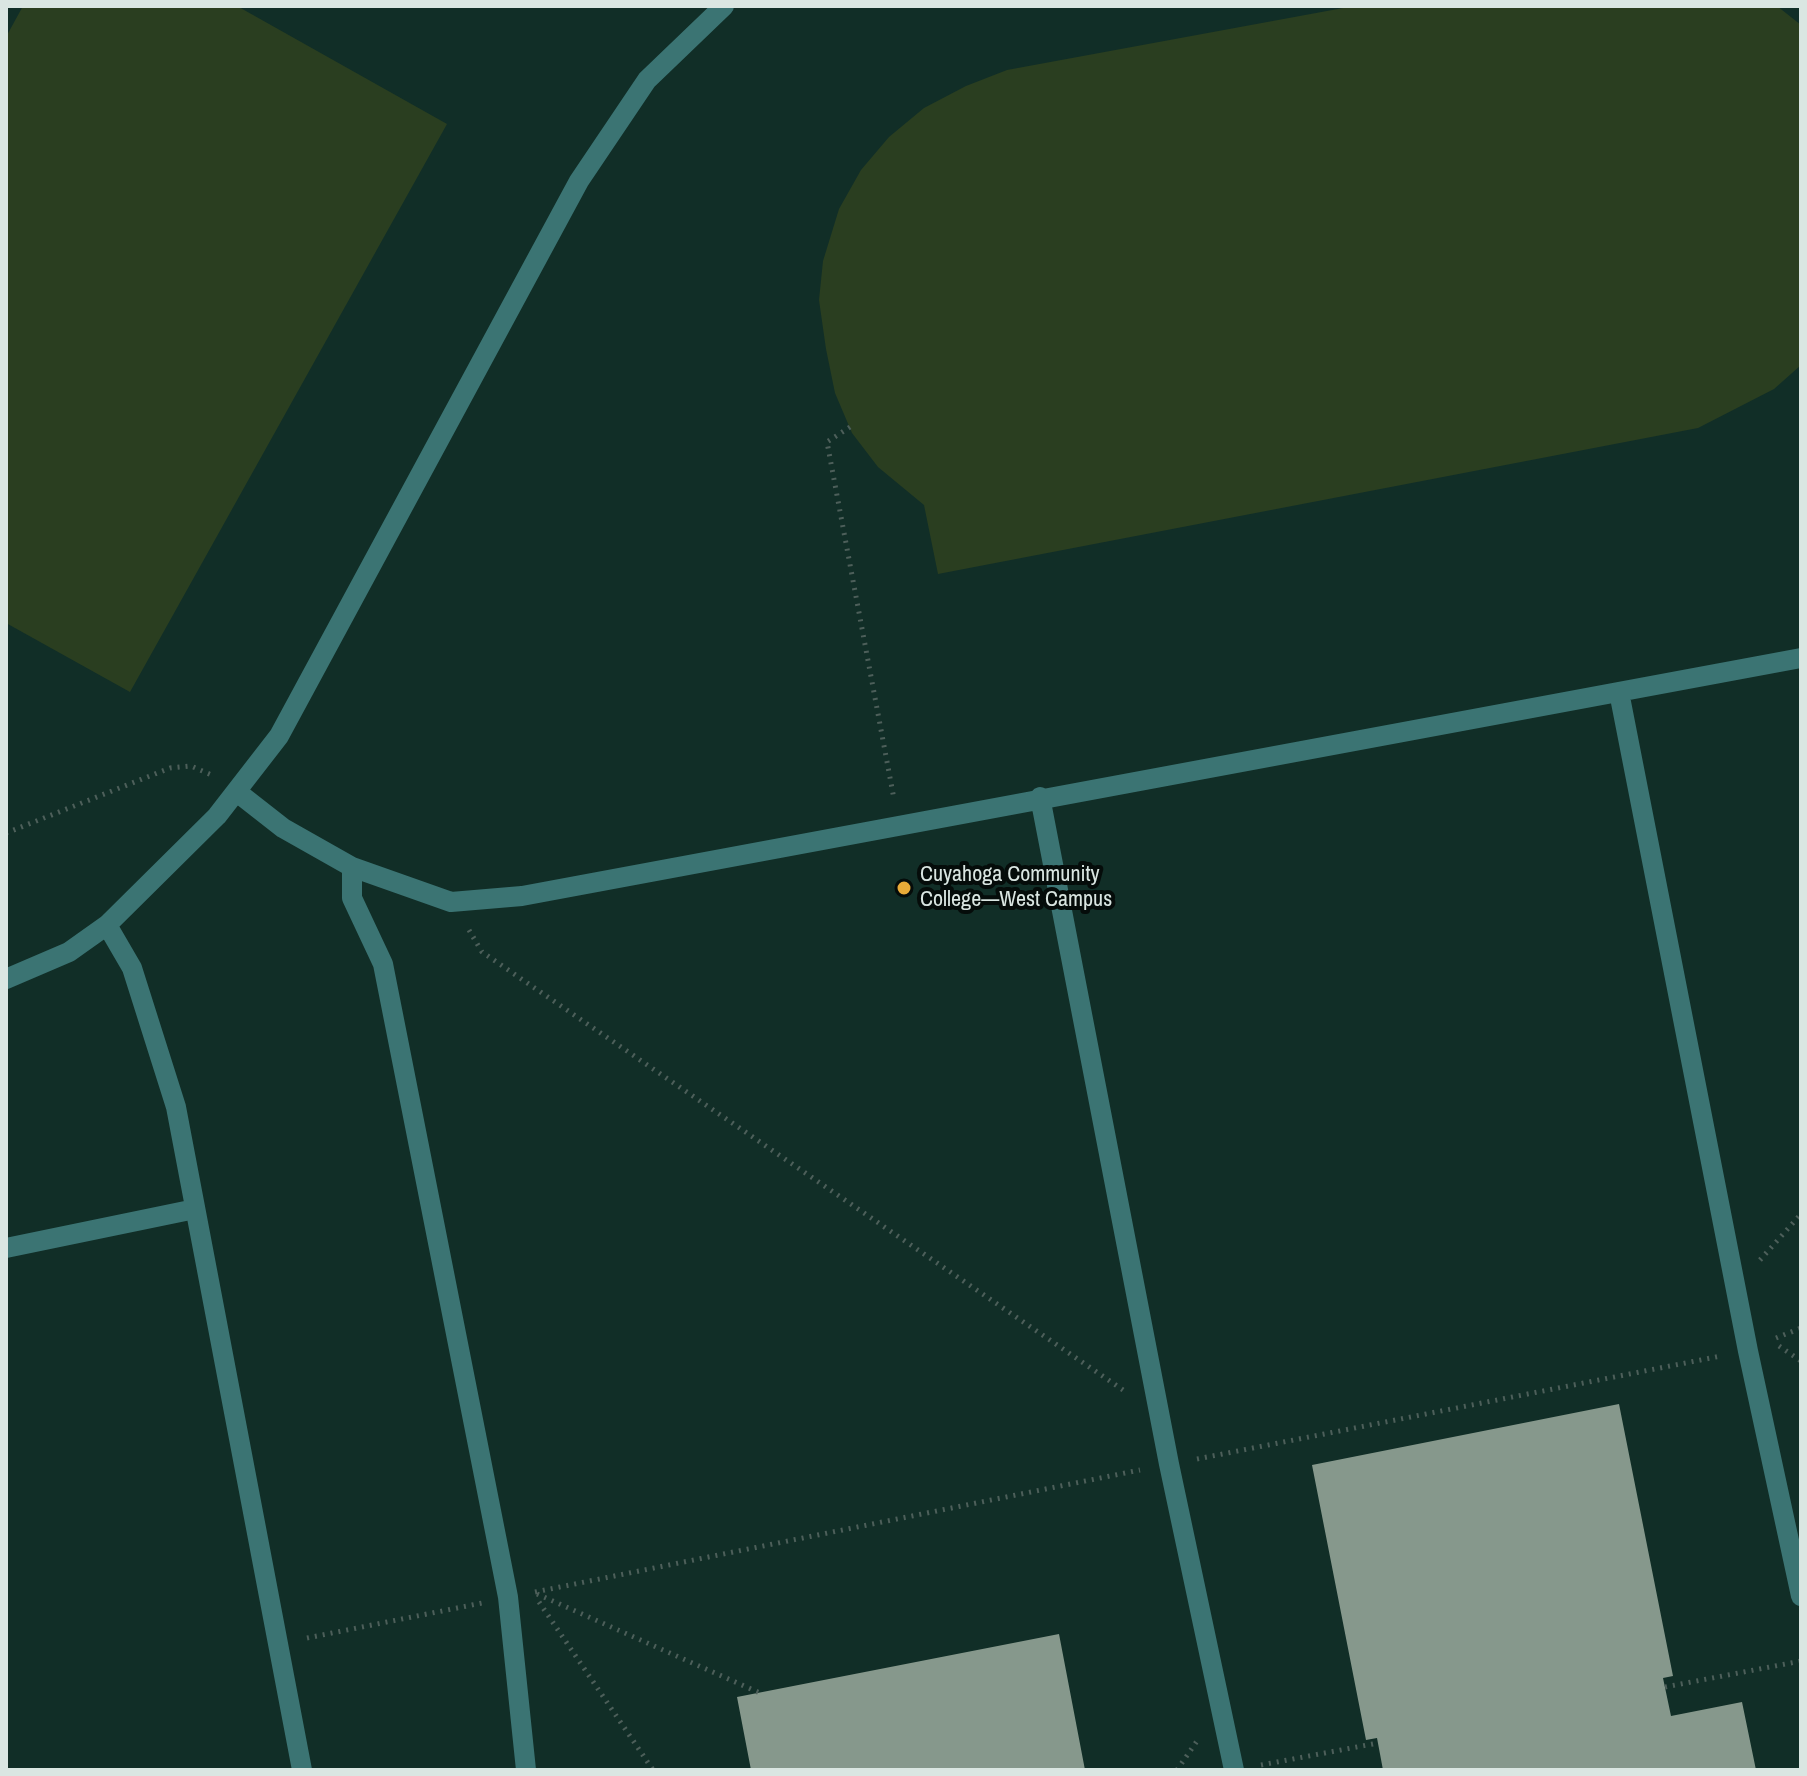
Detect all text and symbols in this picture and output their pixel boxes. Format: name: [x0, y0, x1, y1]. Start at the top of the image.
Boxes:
place label: Cuyahoga Community College—West Campus: [920, 862, 1112, 914]
marker: Cuyahoga Community College—West Campus: [895, 879, 913, 897]

